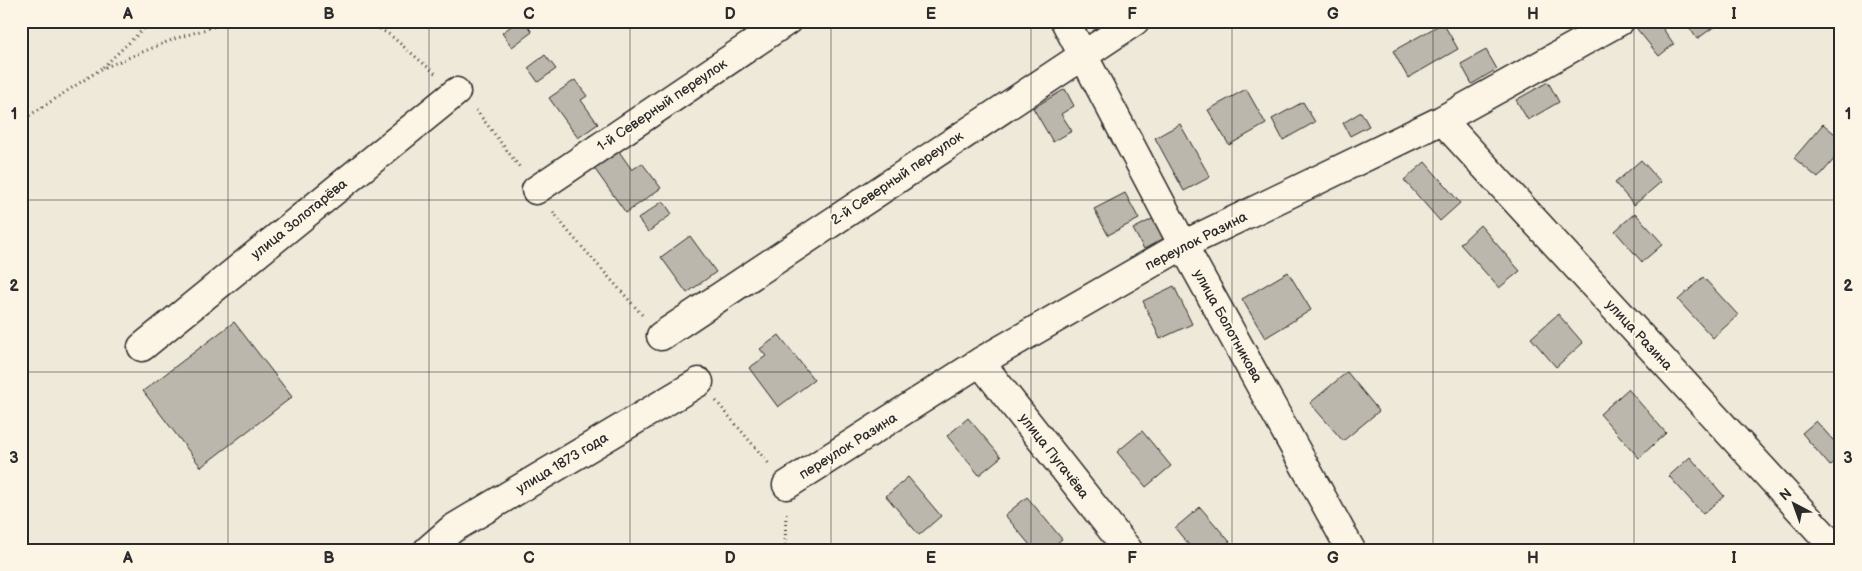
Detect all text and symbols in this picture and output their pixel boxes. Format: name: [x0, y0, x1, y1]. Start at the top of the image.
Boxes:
text: A: [122, 5, 133, 24]
text: B: [323, 5, 335, 24]
text: C: [523, 5, 535, 24]
text: D: [724, 5, 736, 24]
text: E: [926, 5, 936, 24]
text: F: [1127, 5, 1137, 24]
text: G: [1327, 5, 1339, 24]
text: H: [1527, 5, 1539, 24]
text: I: [1731, 5, 1737, 24]
street label: 1-й Северный переулок: [594, 55, 731, 155]
text: 1: [11, 105, 17, 124]
text: 1: [1845, 105, 1851, 124]
street label: 2-й Северный переулок: [828, 127, 967, 229]
street label: улица Золотарёва: [248, 175, 351, 263]
street label: переулок Разина: [1142, 208, 1251, 274]
street label: улица Болотникова: [1190, 266, 1267, 386]
text: 2: [9, 277, 19, 296]
text: 2: [1843, 277, 1853, 296]
street label: улица Разина: [1602, 296, 1677, 374]
street label: переулок Разина: [796, 409, 901, 483]
street label: улица Пугачёва: [1015, 410, 1093, 503]
street label: улица 1873 года: [513, 429, 612, 497]
text: 3: [9, 449, 19, 468]
text: 3: [1843, 449, 1853, 468]
north arrow: [1770, 478, 1820, 528]
text: N: [1776, 485, 1795, 504]
text: A: [122, 549, 133, 568]
text: B: [323, 549, 335, 568]
text: C: [523, 549, 535, 568]
text: D: [724, 549, 736, 568]
text: E: [926, 549, 936, 568]
text: F: [1127, 549, 1137, 568]
text: G: [1327, 549, 1339, 568]
text: H: [1527, 549, 1539, 568]
text: I: [1731, 549, 1737, 568]

